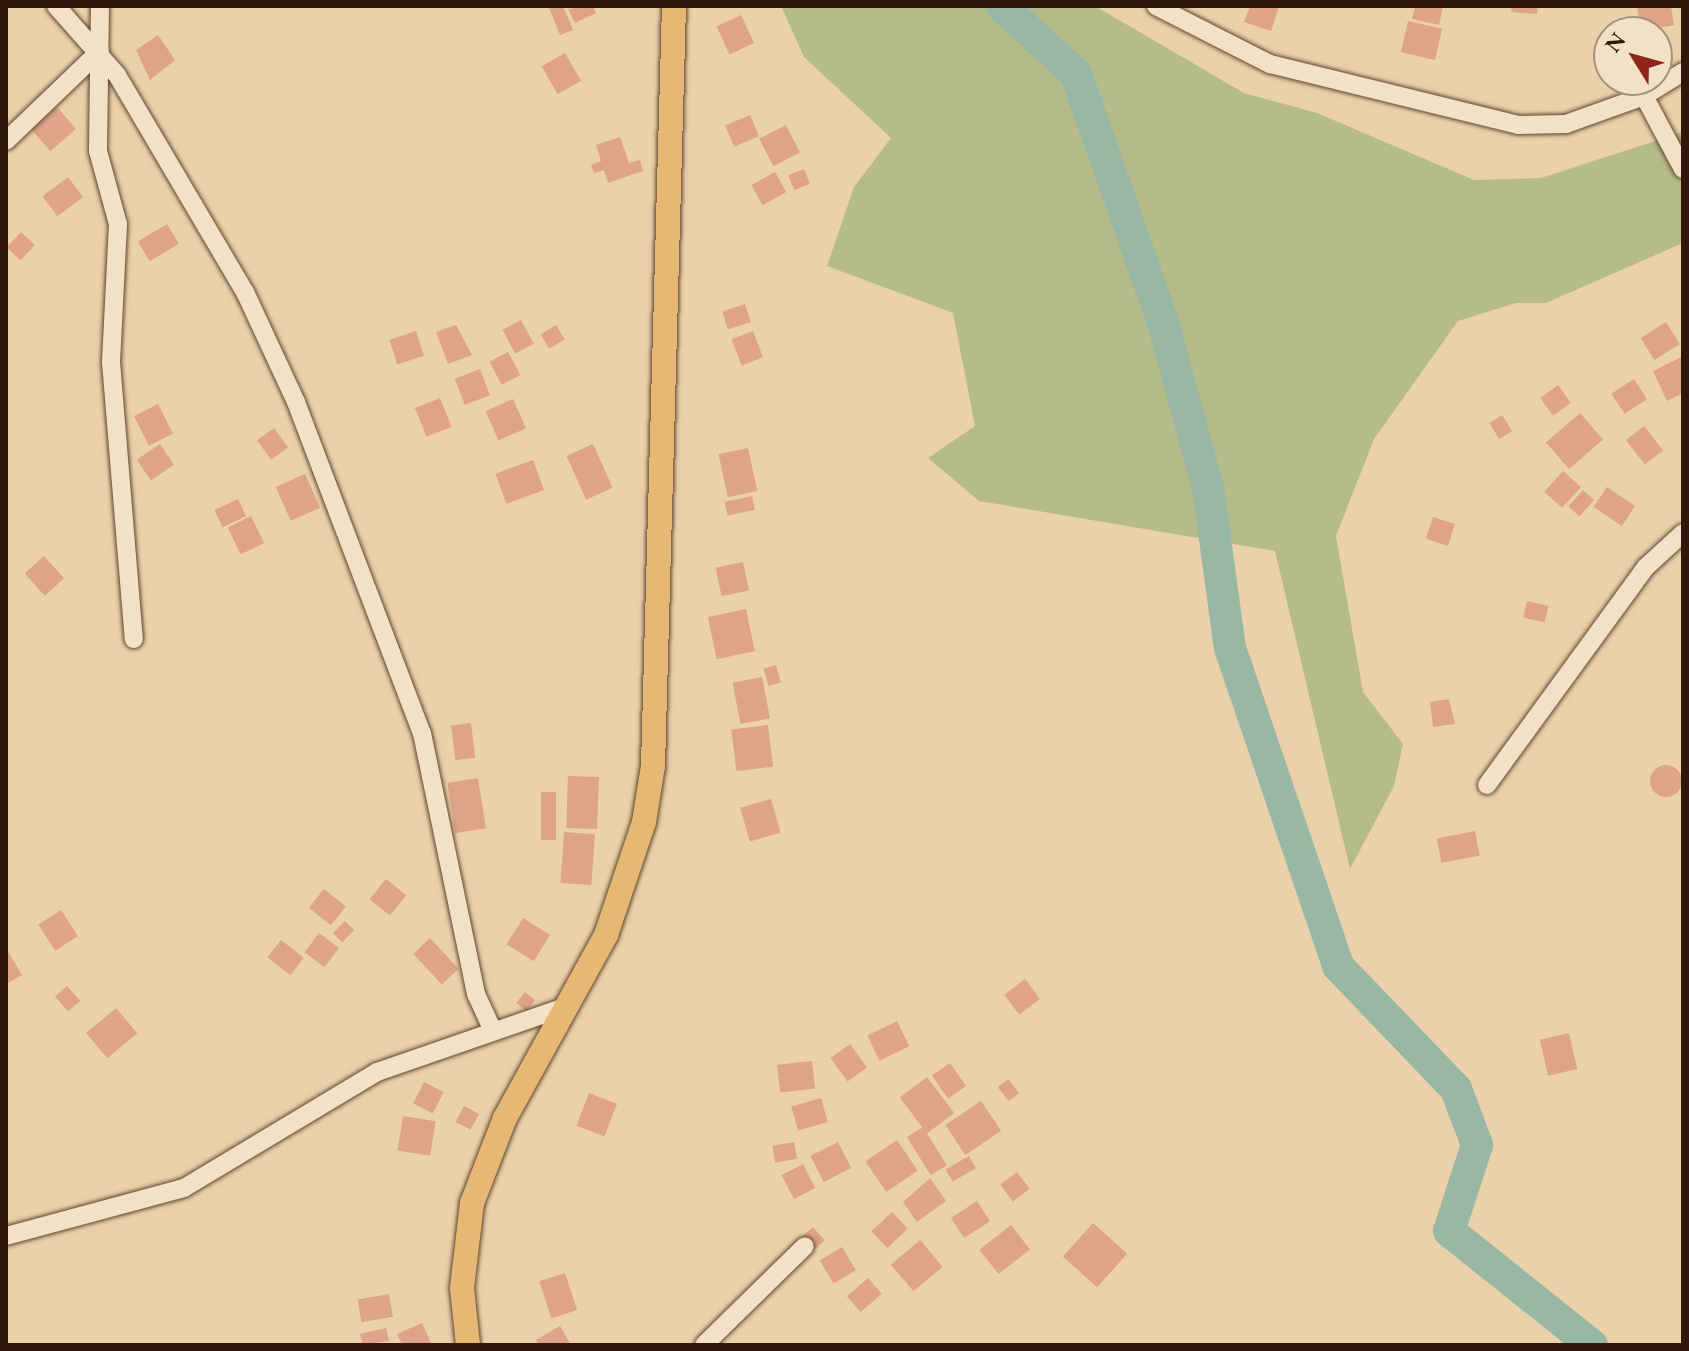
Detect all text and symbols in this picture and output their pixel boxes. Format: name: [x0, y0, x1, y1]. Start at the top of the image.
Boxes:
north arrow: [1593, 16, 1673, 96]
text: N: [1598, 27, 1632, 58]

